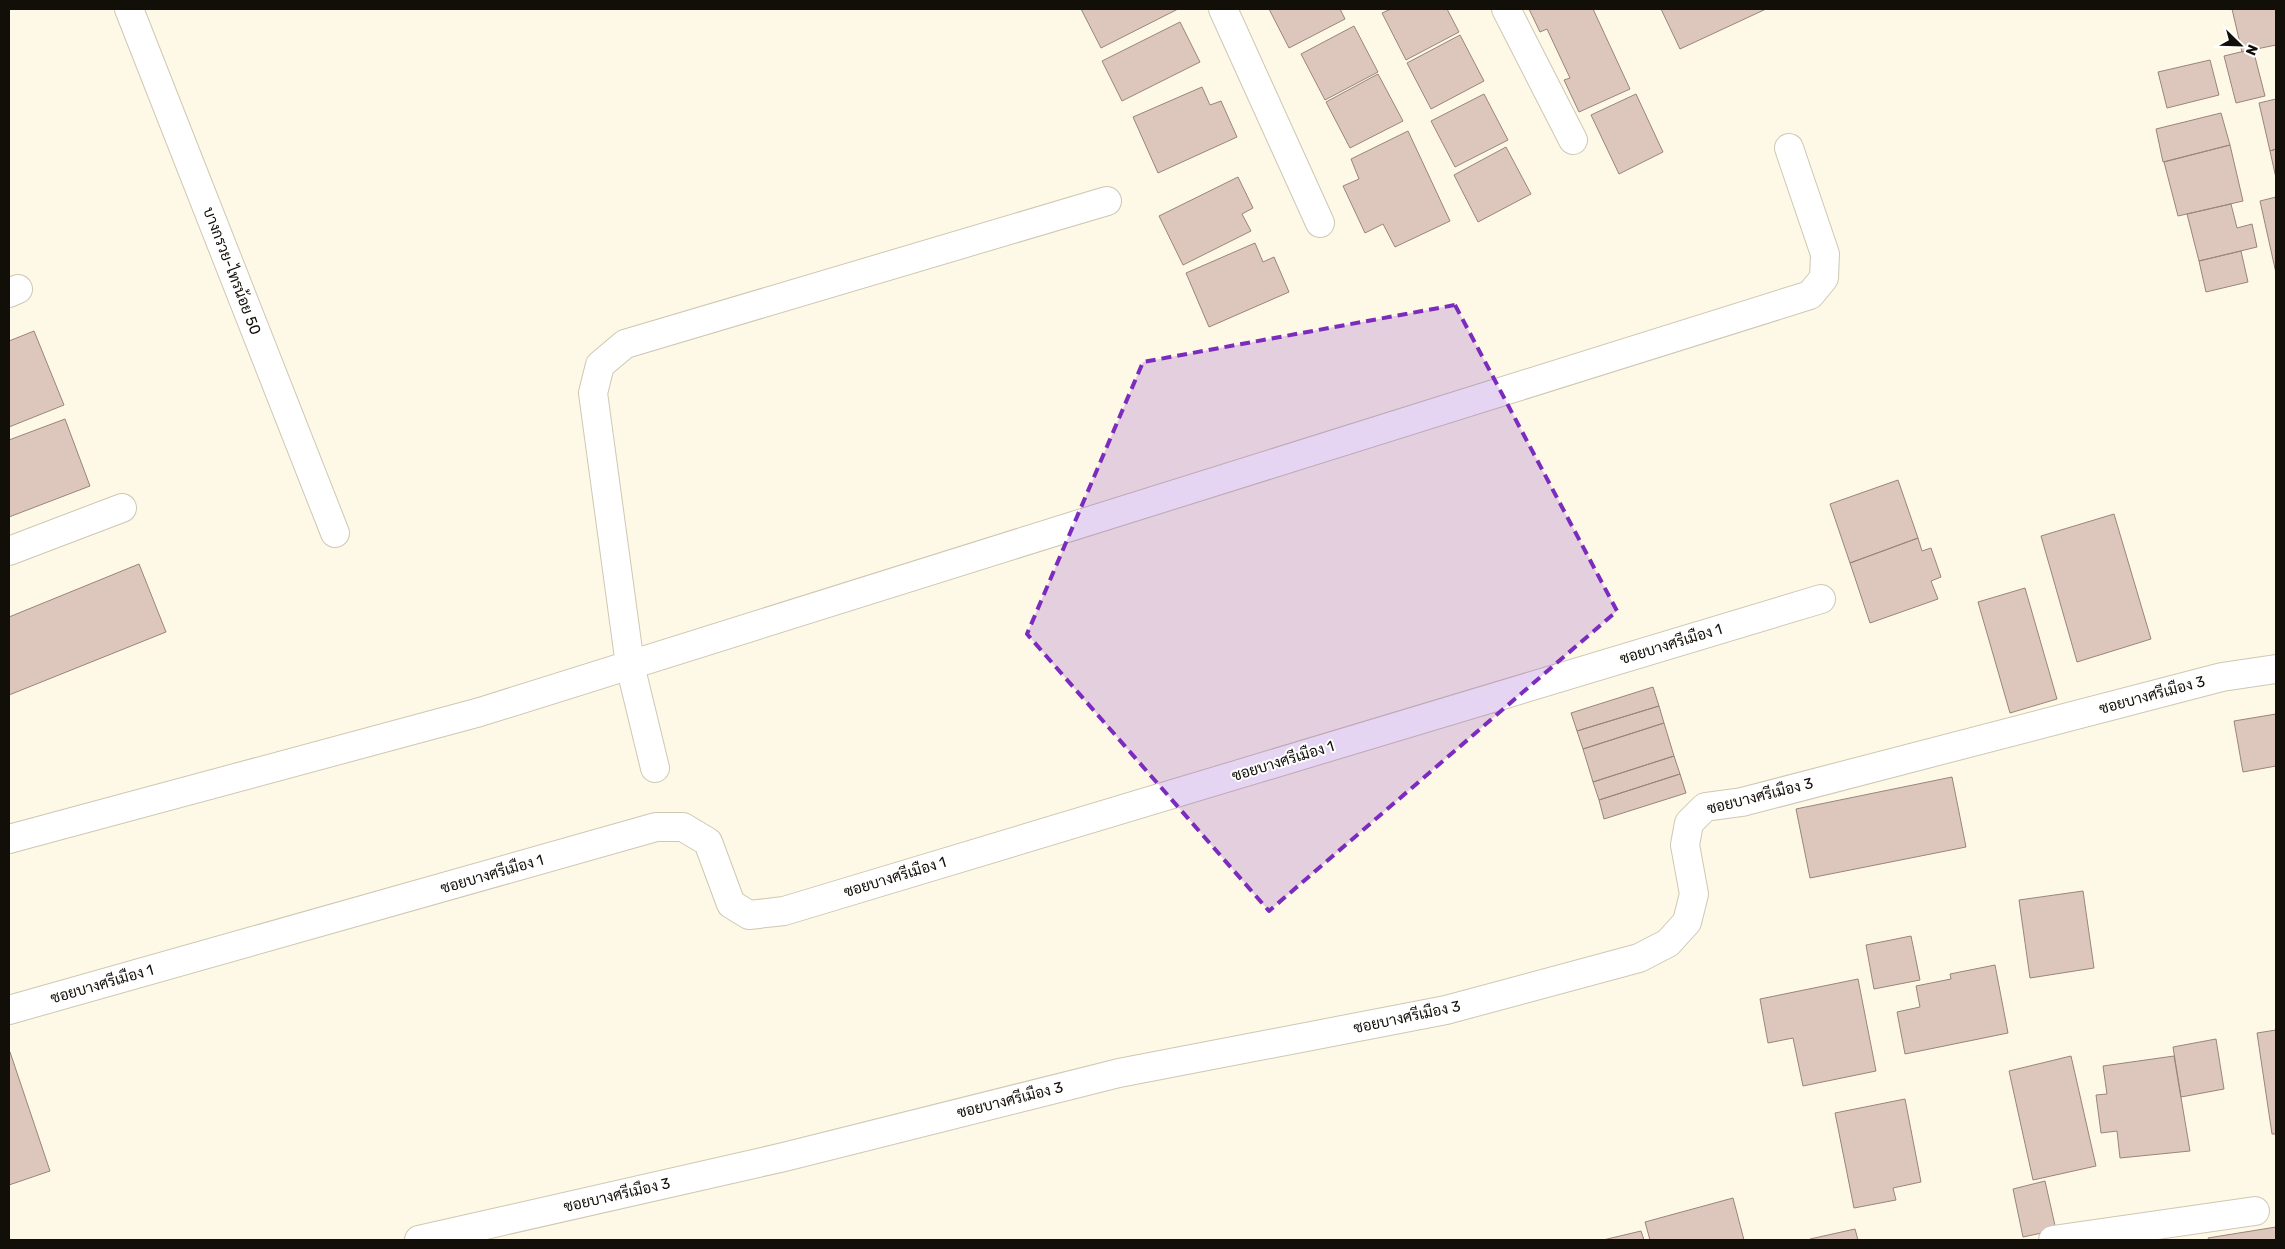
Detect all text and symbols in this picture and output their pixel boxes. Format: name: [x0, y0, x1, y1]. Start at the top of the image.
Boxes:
north arrow: [2215, 20, 2265, 70]
text: N: [2242, 42, 2261, 58]
street label: บางกรวย-ไทรน้อย 50: [199, 204, 266, 337]
street label: ซอยบางศรีเมือง 1: [1617, 619, 1724, 668]
street label: ซอยบางศรีเมือง 3: [2097, 671, 2207, 718]
street label: ซอยบางศรีเมือง 1: [1229, 736, 1336, 785]
street label: ซอยบางศรีเมือง 3: [1705, 773, 1815, 818]
street label: ซอยบางศรีเมือง 1: [438, 850, 546, 897]
street label: ซอยบางศรีเมือง 1: [841, 852, 948, 901]
street label: ซอยบางศรีเมือง 1: [48, 960, 156, 1007]
street label: ซอยบางศรีเมือง 3: [1352, 996, 1462, 1037]
street label: ซอยบางศรีเมือง 3: [955, 1077, 1065, 1122]
street label: ซอยบางศรีเมือง 3: [562, 1173, 672, 1216]

